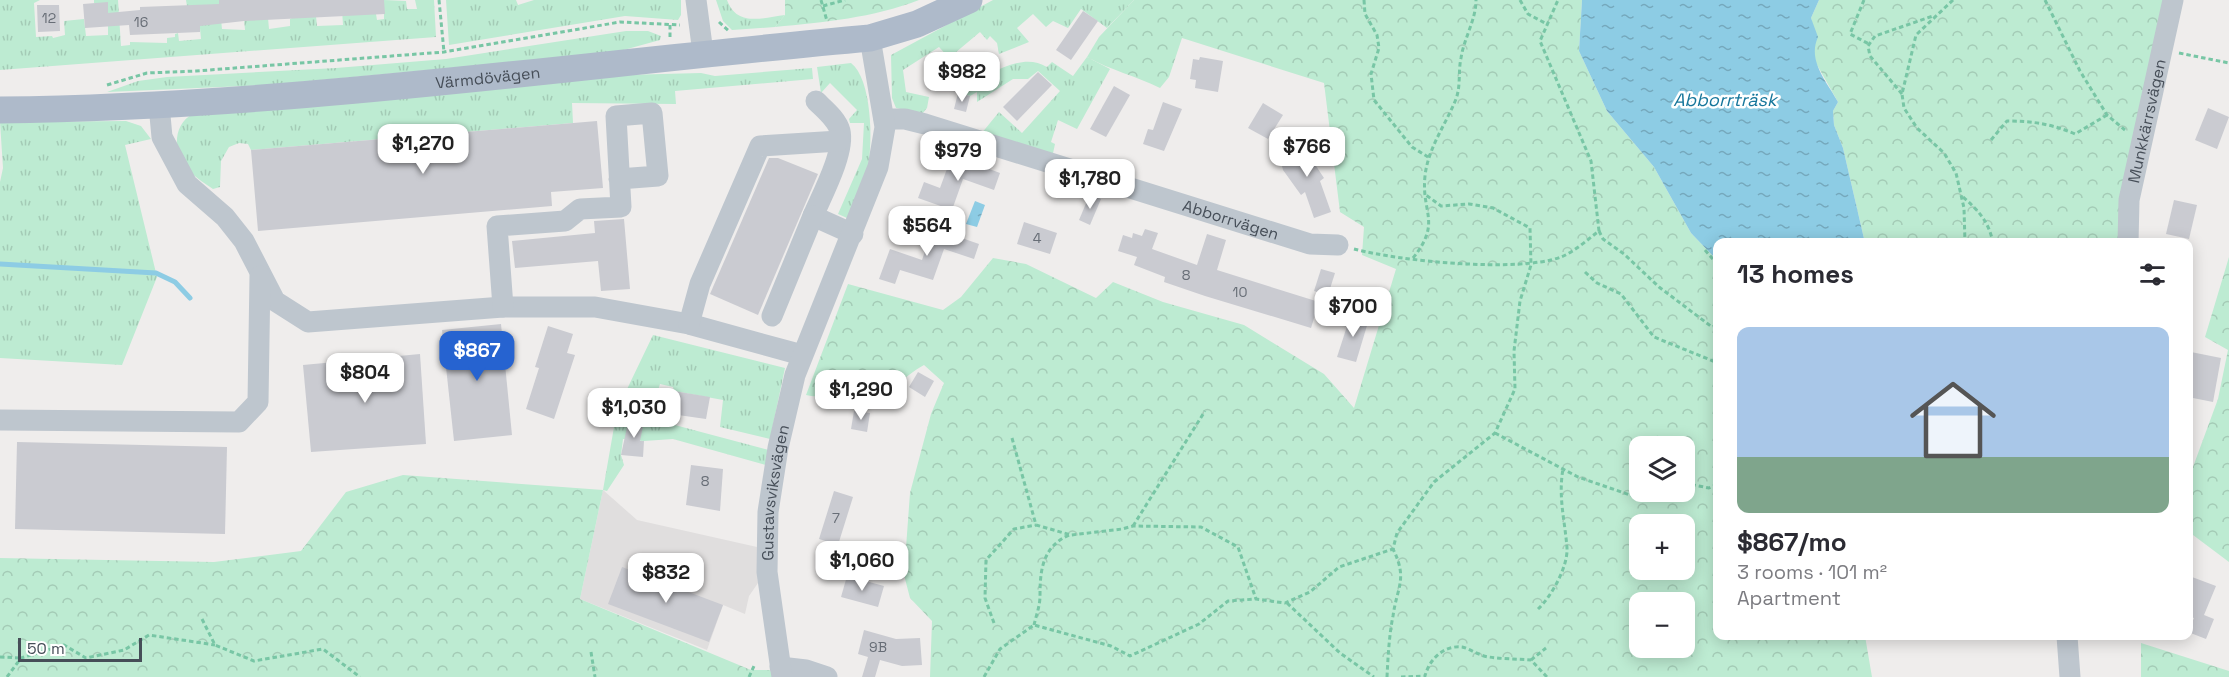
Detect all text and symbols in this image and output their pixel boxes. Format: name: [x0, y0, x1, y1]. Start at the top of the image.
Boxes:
house number: 12: [42, 9, 56, 27]
house number: 16: [134, 13, 148, 31]
pin: $982: [926, 52, 998, 103]
street label: Munkkärrsvägen: [2123, 57, 2170, 185]
text: $982: [938, 58, 986, 84]
street label: Värmdövägen: [434, 61, 541, 93]
water label: Abborrträsk: [1673, 88, 1779, 111]
pin: $1,270: [374, 124, 472, 175]
pin: $766: [1271, 127, 1343, 178]
text: $1,270: [392, 130, 454, 156]
pin: $979: [922, 131, 994, 182]
text: $766: [1283, 133, 1331, 159]
text: $979: [934, 137, 982, 163]
pin: $1,780: [1041, 159, 1139, 210]
text: $1,780: [1059, 165, 1121, 191]
street label: Abborrvägen: [1180, 194, 1282, 244]
pin: $564: [891, 206, 963, 257]
text: $564: [902, 212, 952, 238]
house number: 4: [1033, 229, 1042, 247]
text: 13 homes: [1737, 257, 1854, 291]
icon: filters: [2136, 258, 2169, 291]
house number: 8: [1182, 266, 1191, 284]
house number: 10: [1233, 283, 1247, 301]
pin: $700: [1317, 287, 1389, 338]
text: $700: [1328, 293, 1378, 319]
pin: $867: [441, 331, 513, 382]
text: $867: [453, 337, 501, 363]
pin: $804: [329, 353, 401, 404]
text: $804: [340, 359, 390, 385]
icon: home: [1899, 366, 2007, 474]
pin: $1,290: [812, 370, 910, 421]
text: $1,290: [829, 376, 893, 402]
pin: $1,030: [585, 388, 683, 439]
text: $1,030: [602, 394, 666, 420]
street label: Gustavsviksvägen: [757, 422, 794, 561]
map controls: [1629, 436, 1695, 658]
button: layers: [1629, 436, 1695, 502]
house number: 8: [701, 472, 710, 490]
house number: 7: [832, 509, 840, 527]
button: +: [1629, 514, 1695, 580]
text: $867/mo: [1737, 525, 1847, 559]
pin: $1,060: [813, 541, 911, 592]
text: $1,060: [829, 547, 895, 573]
pin: $832: [630, 553, 702, 604]
text: $832: [642, 559, 690, 585]
text: 3 rooms · 101 m²: [1737, 559, 1887, 585]
text: Apartment: [1737, 585, 1841, 611]
button: −: [1629, 592, 1695, 658]
scale bar: [18, 635, 142, 662]
text: 50 m: [27, 638, 65, 659]
house number: 9B: [869, 638, 887, 656]

